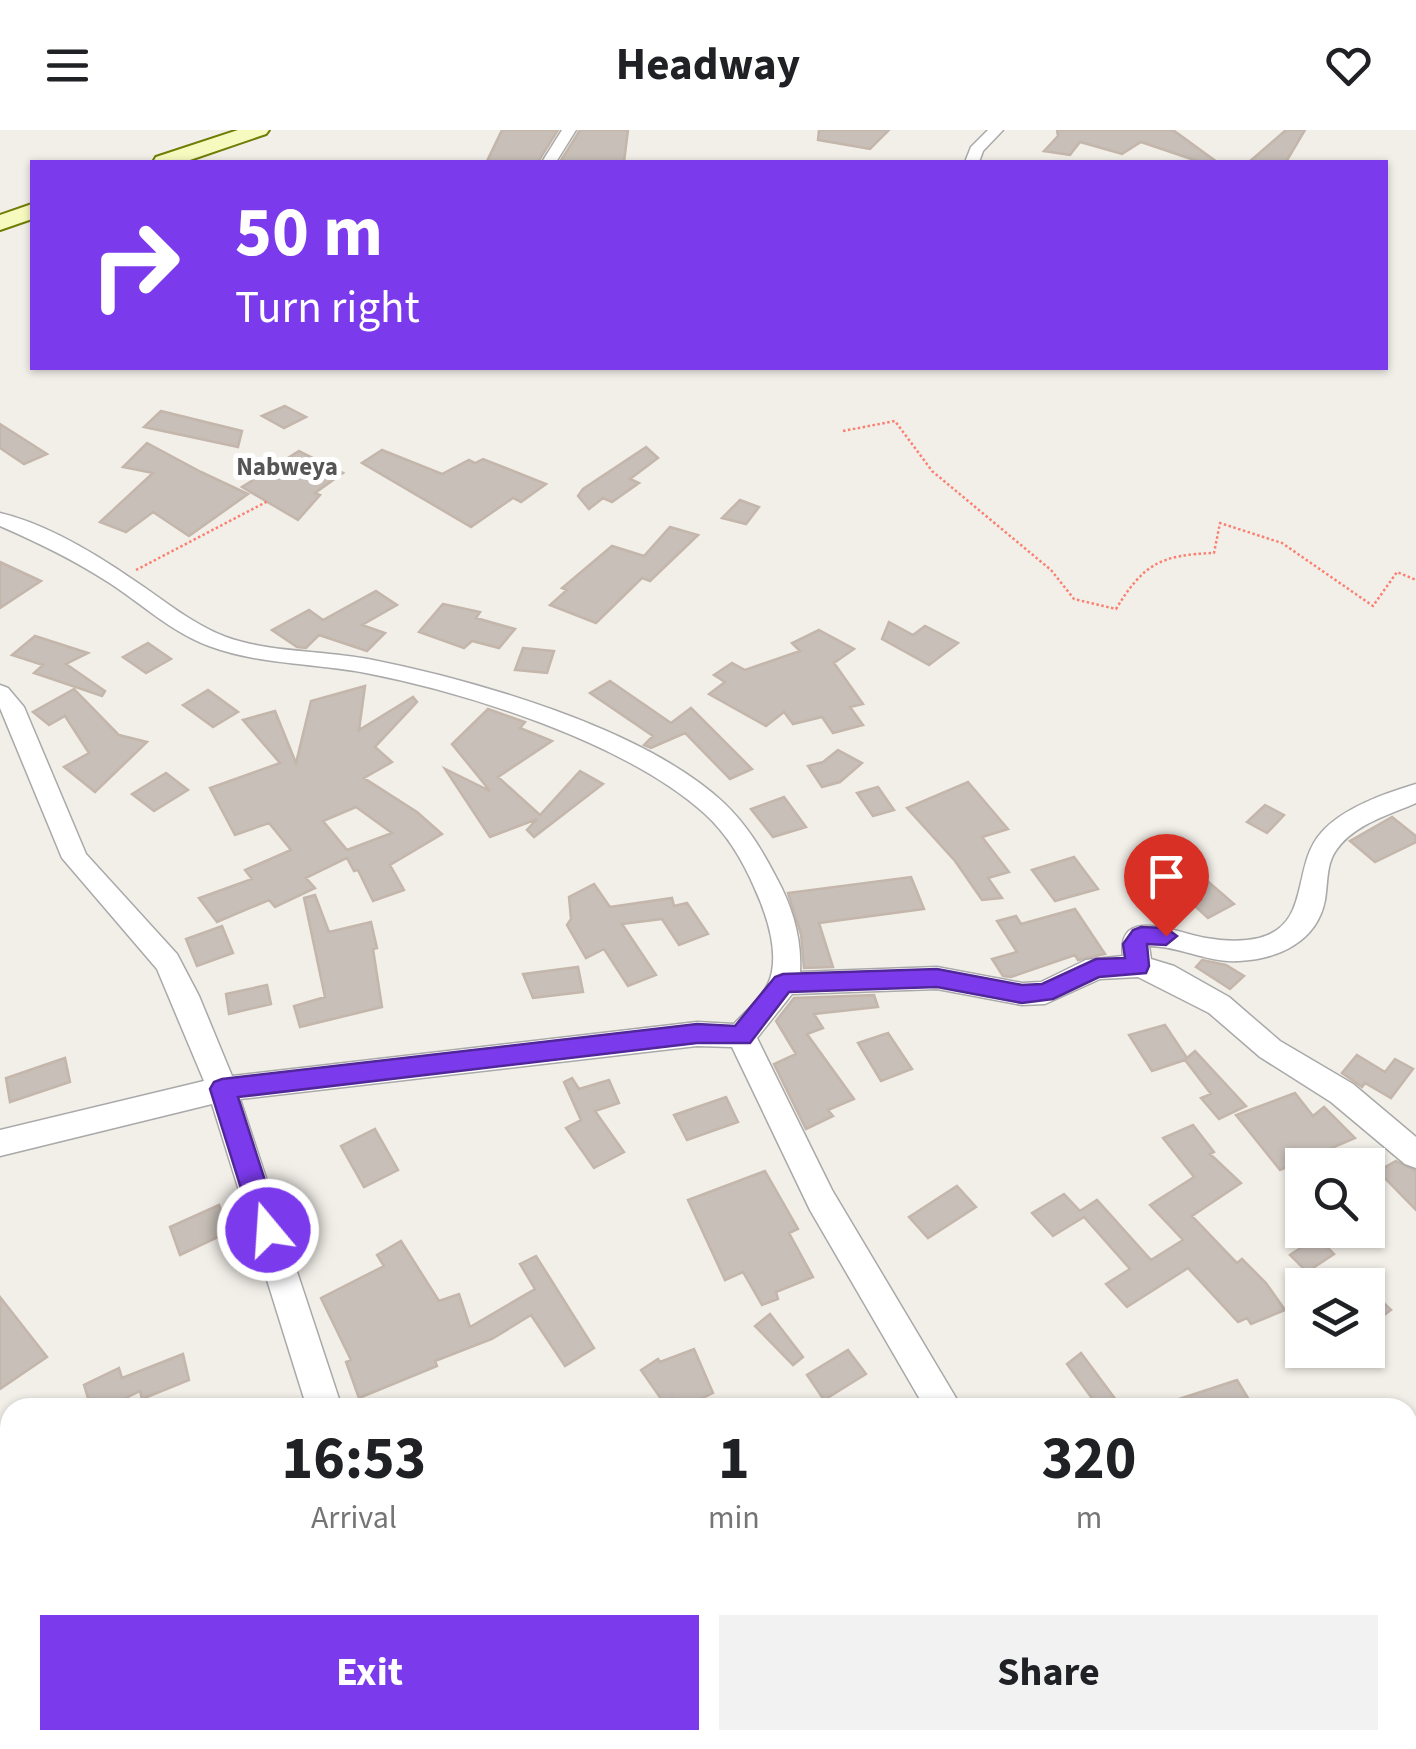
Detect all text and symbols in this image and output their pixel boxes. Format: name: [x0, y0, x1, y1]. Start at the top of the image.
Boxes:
text: Headway: [616, 33, 800, 97]
icon: menu: [40, 38, 95, 93]
icon: heart: [1321, 38, 1376, 93]
text: 50 m: [235, 183, 383, 283]
icon: right: [70, 200, 200, 330]
text: Turn right: [235, 276, 420, 340]
district label: Nabweya: [236, 449, 338, 485]
pin: [1124, 834, 1209, 937]
icon: arrive: [1139, 849, 1194, 904]
map controls: [1285, 1148, 1385, 1368]
button: search: [1285, 1148, 1385, 1248]
position arrow: [216, 1178, 320, 1282]
button: layers: [1285, 1268, 1385, 1368]
text: 16:53: [282, 1417, 426, 1502]
text: 1: [718, 1417, 750, 1502]
text: 320: [1041, 1417, 1136, 1502]
text: Arrival: [311, 1495, 397, 1541]
text: min: [708, 1495, 760, 1541]
text: m: [1076, 1495, 1102, 1541]
button: Exit: [40, 1615, 699, 1730]
button: Share: [719, 1615, 1378, 1730]

